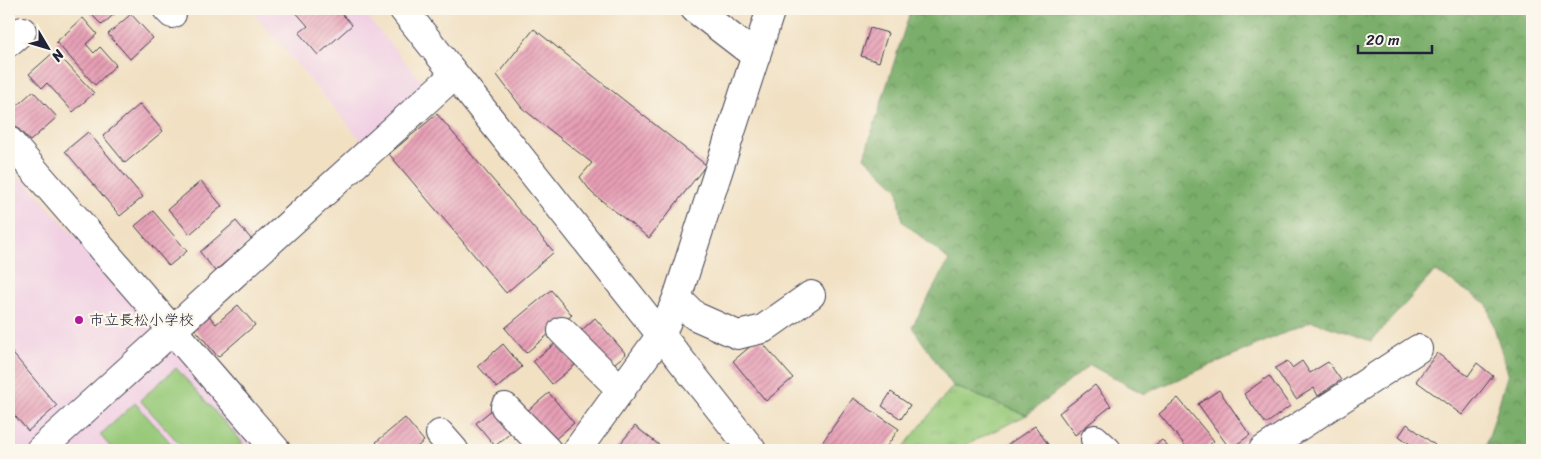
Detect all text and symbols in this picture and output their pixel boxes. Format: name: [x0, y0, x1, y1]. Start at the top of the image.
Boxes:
north arrow: [22, 22, 72, 72]
scale bar: [1358, 22, 1432, 54]
text: 20 m: [1366, 27, 1400, 53]
text: N: [45, 43, 71, 67]
place label: 市立長松小学校: [89, 307, 194, 333]
marker: 市立長松小学校: [73, 314, 85, 326]

